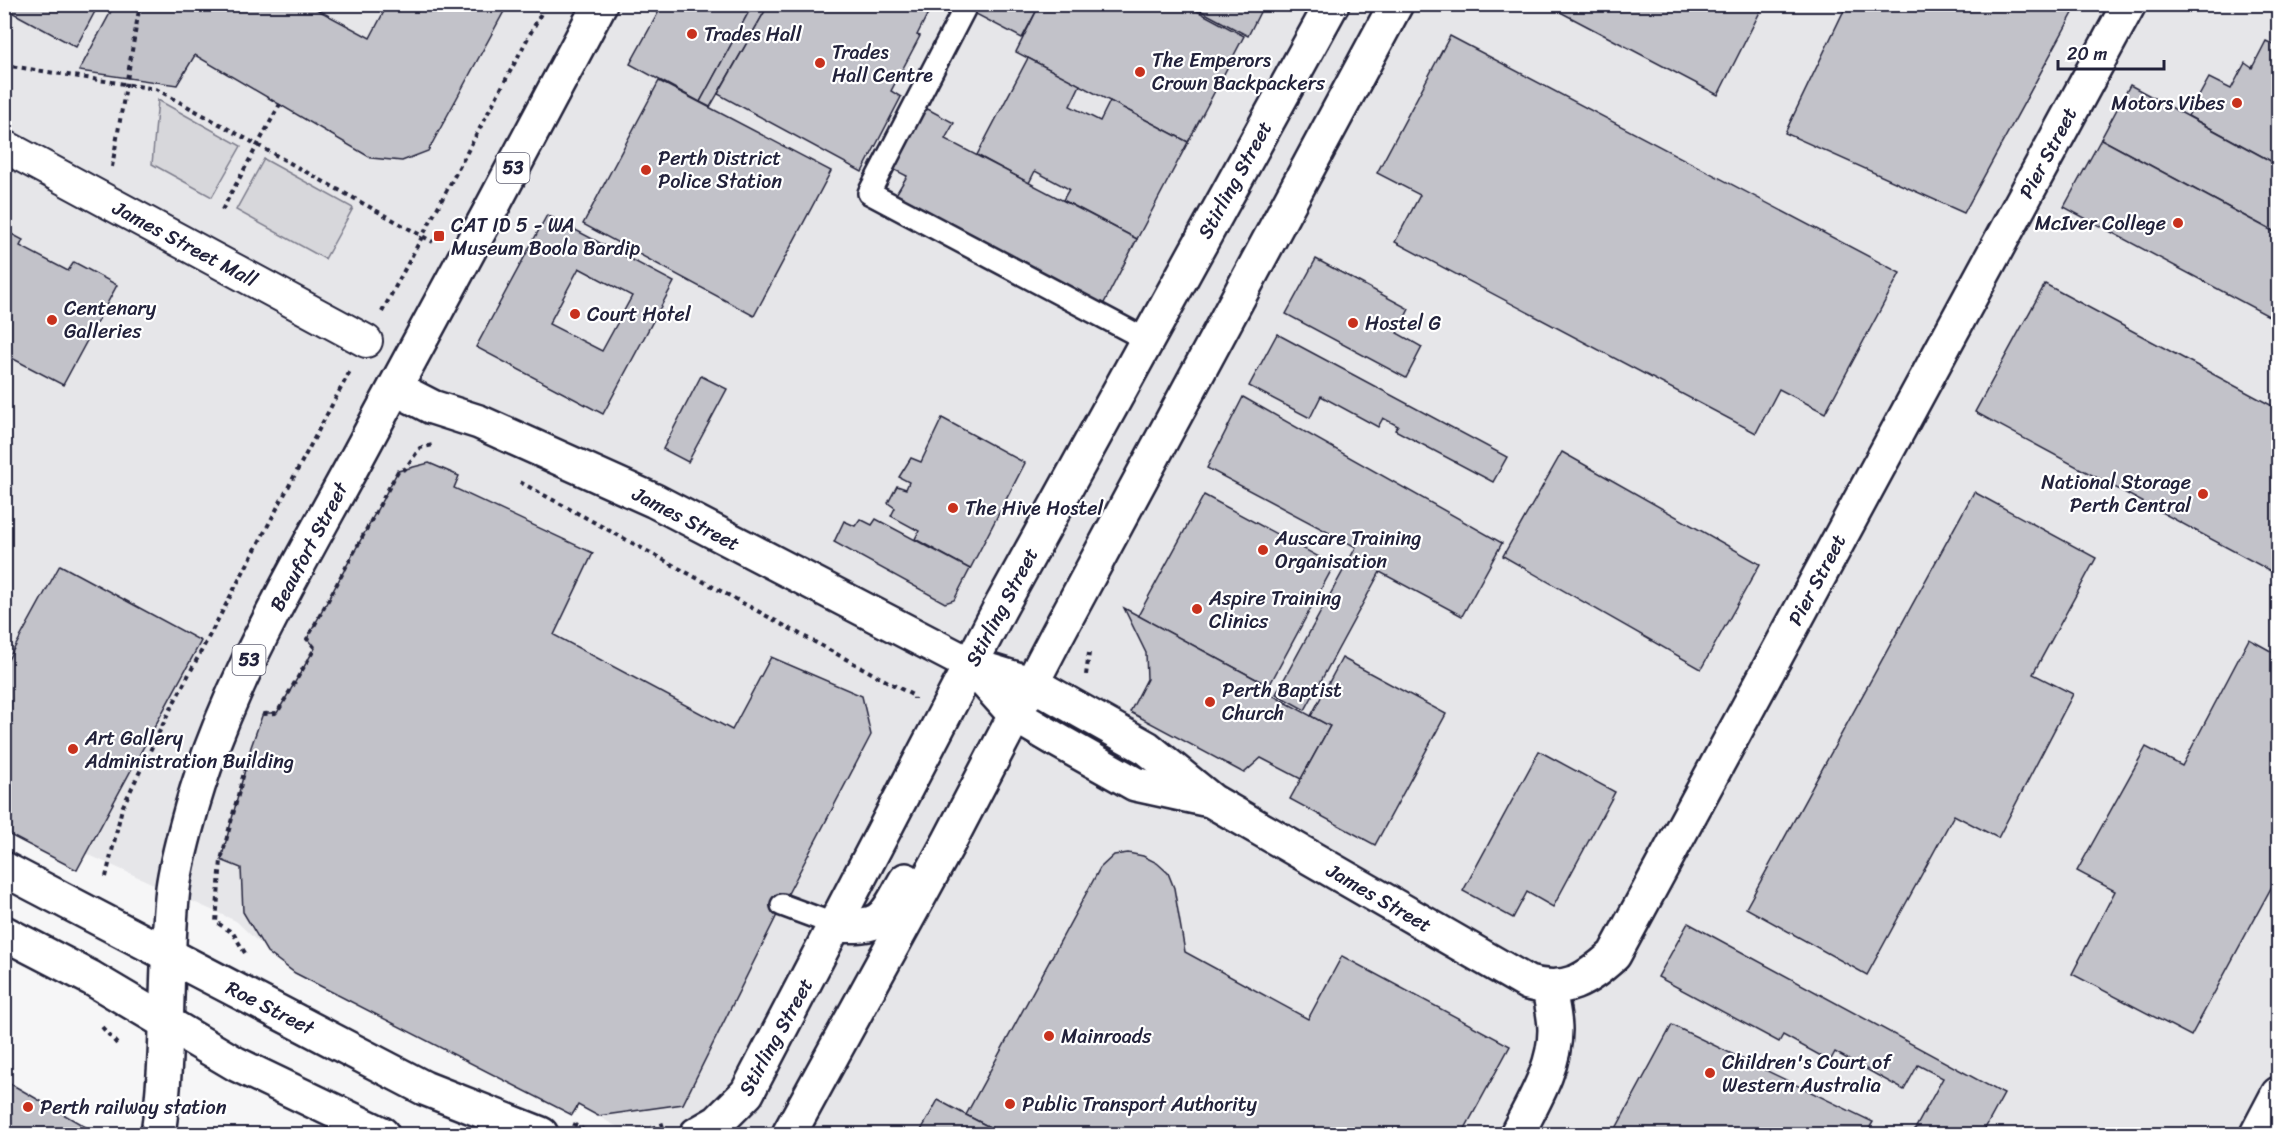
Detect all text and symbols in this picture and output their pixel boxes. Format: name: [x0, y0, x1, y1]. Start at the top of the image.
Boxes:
place label: Trades Hall: [704, 17, 803, 52]
marker: Trades Hall: [685, 27, 699, 41]
scale bar: [2058, 33, 2164, 71]
place label: Trades Hall Centre: [832, 35, 933, 93]
text: 20 m: [2067, 38, 2107, 70]
place label: The Emperors Crown Backpackers: [1152, 43, 1326, 101]
marker: Trades Hall Centre: [813, 56, 827, 70]
marker: The Emperors Crown Backpackers: [1133, 65, 1147, 79]
place label: Motors Vibes: [2111, 86, 2226, 121]
marker: Motors Vibes: [2230, 96, 2244, 110]
street label: Pier Street: [2009, 101, 2087, 205]
street label: Stirling Street: [1188, 114, 1282, 246]
place label: Perth District Police Station: [658, 141, 782, 199]
road number: 53: [496, 153, 530, 183]
marker: Perth District Police Station: [639, 163, 653, 177]
street label: James Street Mall: [105, 191, 265, 298]
place label: McIver College: [2035, 206, 2166, 241]
place label: CAT ID 5 - WA Museum Boola Bardip: [451, 208, 641, 266]
marker: McIver College: [2171, 216, 2185, 230]
marker: CAT ID 5 - WA Museum Boola Bardip: [432, 229, 446, 243]
place label: Centenary Galleries: [64, 291, 157, 349]
place label: Court Hotel: [587, 297, 692, 332]
place label: Hostel G: [1365, 306, 1441, 341]
marker: Court Hotel: [568, 307, 582, 321]
marker: Centenary Galleries: [45, 313, 59, 327]
marker: Hostel G: [1346, 316, 1360, 330]
place label: National Storage Perth Central: [2041, 465, 2192, 523]
street label: Beaufort Street: [260, 475, 358, 618]
street label: James Street: [625, 476, 746, 561]
marker: National Storage Perth Central: [2196, 487, 2210, 501]
place label: The Hive Hostel: [965, 491, 1104, 526]
marker: The Hive Hostel: [946, 501, 960, 515]
place label: Auscare Training Organisation: [1274, 521, 1421, 579]
street label: Pier Street: [1778, 528, 1856, 632]
street label: Stirling Street: [956, 541, 1048, 673]
marker: Auscare Training Organisation: [1256, 543, 1270, 557]
place label: Aspire Training Clinics: [1208, 581, 1341, 639]
marker: Aspire Training Clinics: [1190, 602, 1204, 616]
road number: 53: [232, 645, 266, 675]
place label: Perth Baptist Church: [1222, 673, 1342, 731]
marker: Perth Baptist Church: [1203, 695, 1217, 709]
place label: Art Gallery Administration Building: [84, 721, 294, 779]
marker: Art Gallery Administration Building: [66, 742, 80, 756]
street label: James Street: [1319, 853, 1439, 943]
street label: Roe Street: [220, 971, 321, 1046]
street label: Stirling Street: [729, 971, 823, 1103]
place label: Mainroads: [1061, 1019, 1152, 1054]
marker: Mainroads: [1042, 1029, 1056, 1043]
place label: Children's Court of Western Australia: [1722, 1045, 1893, 1103]
marker: Children's Court of Western Australia: [1703, 1066, 1717, 1080]
place label: Public Transport Authority: [1022, 1087, 1257, 1122]
place label: Perth railway station: [40, 1090, 227, 1125]
marker: Public Transport Authority: [1003, 1097, 1017, 1111]
marker: Perth railway station: [21, 1100, 35, 1114]

